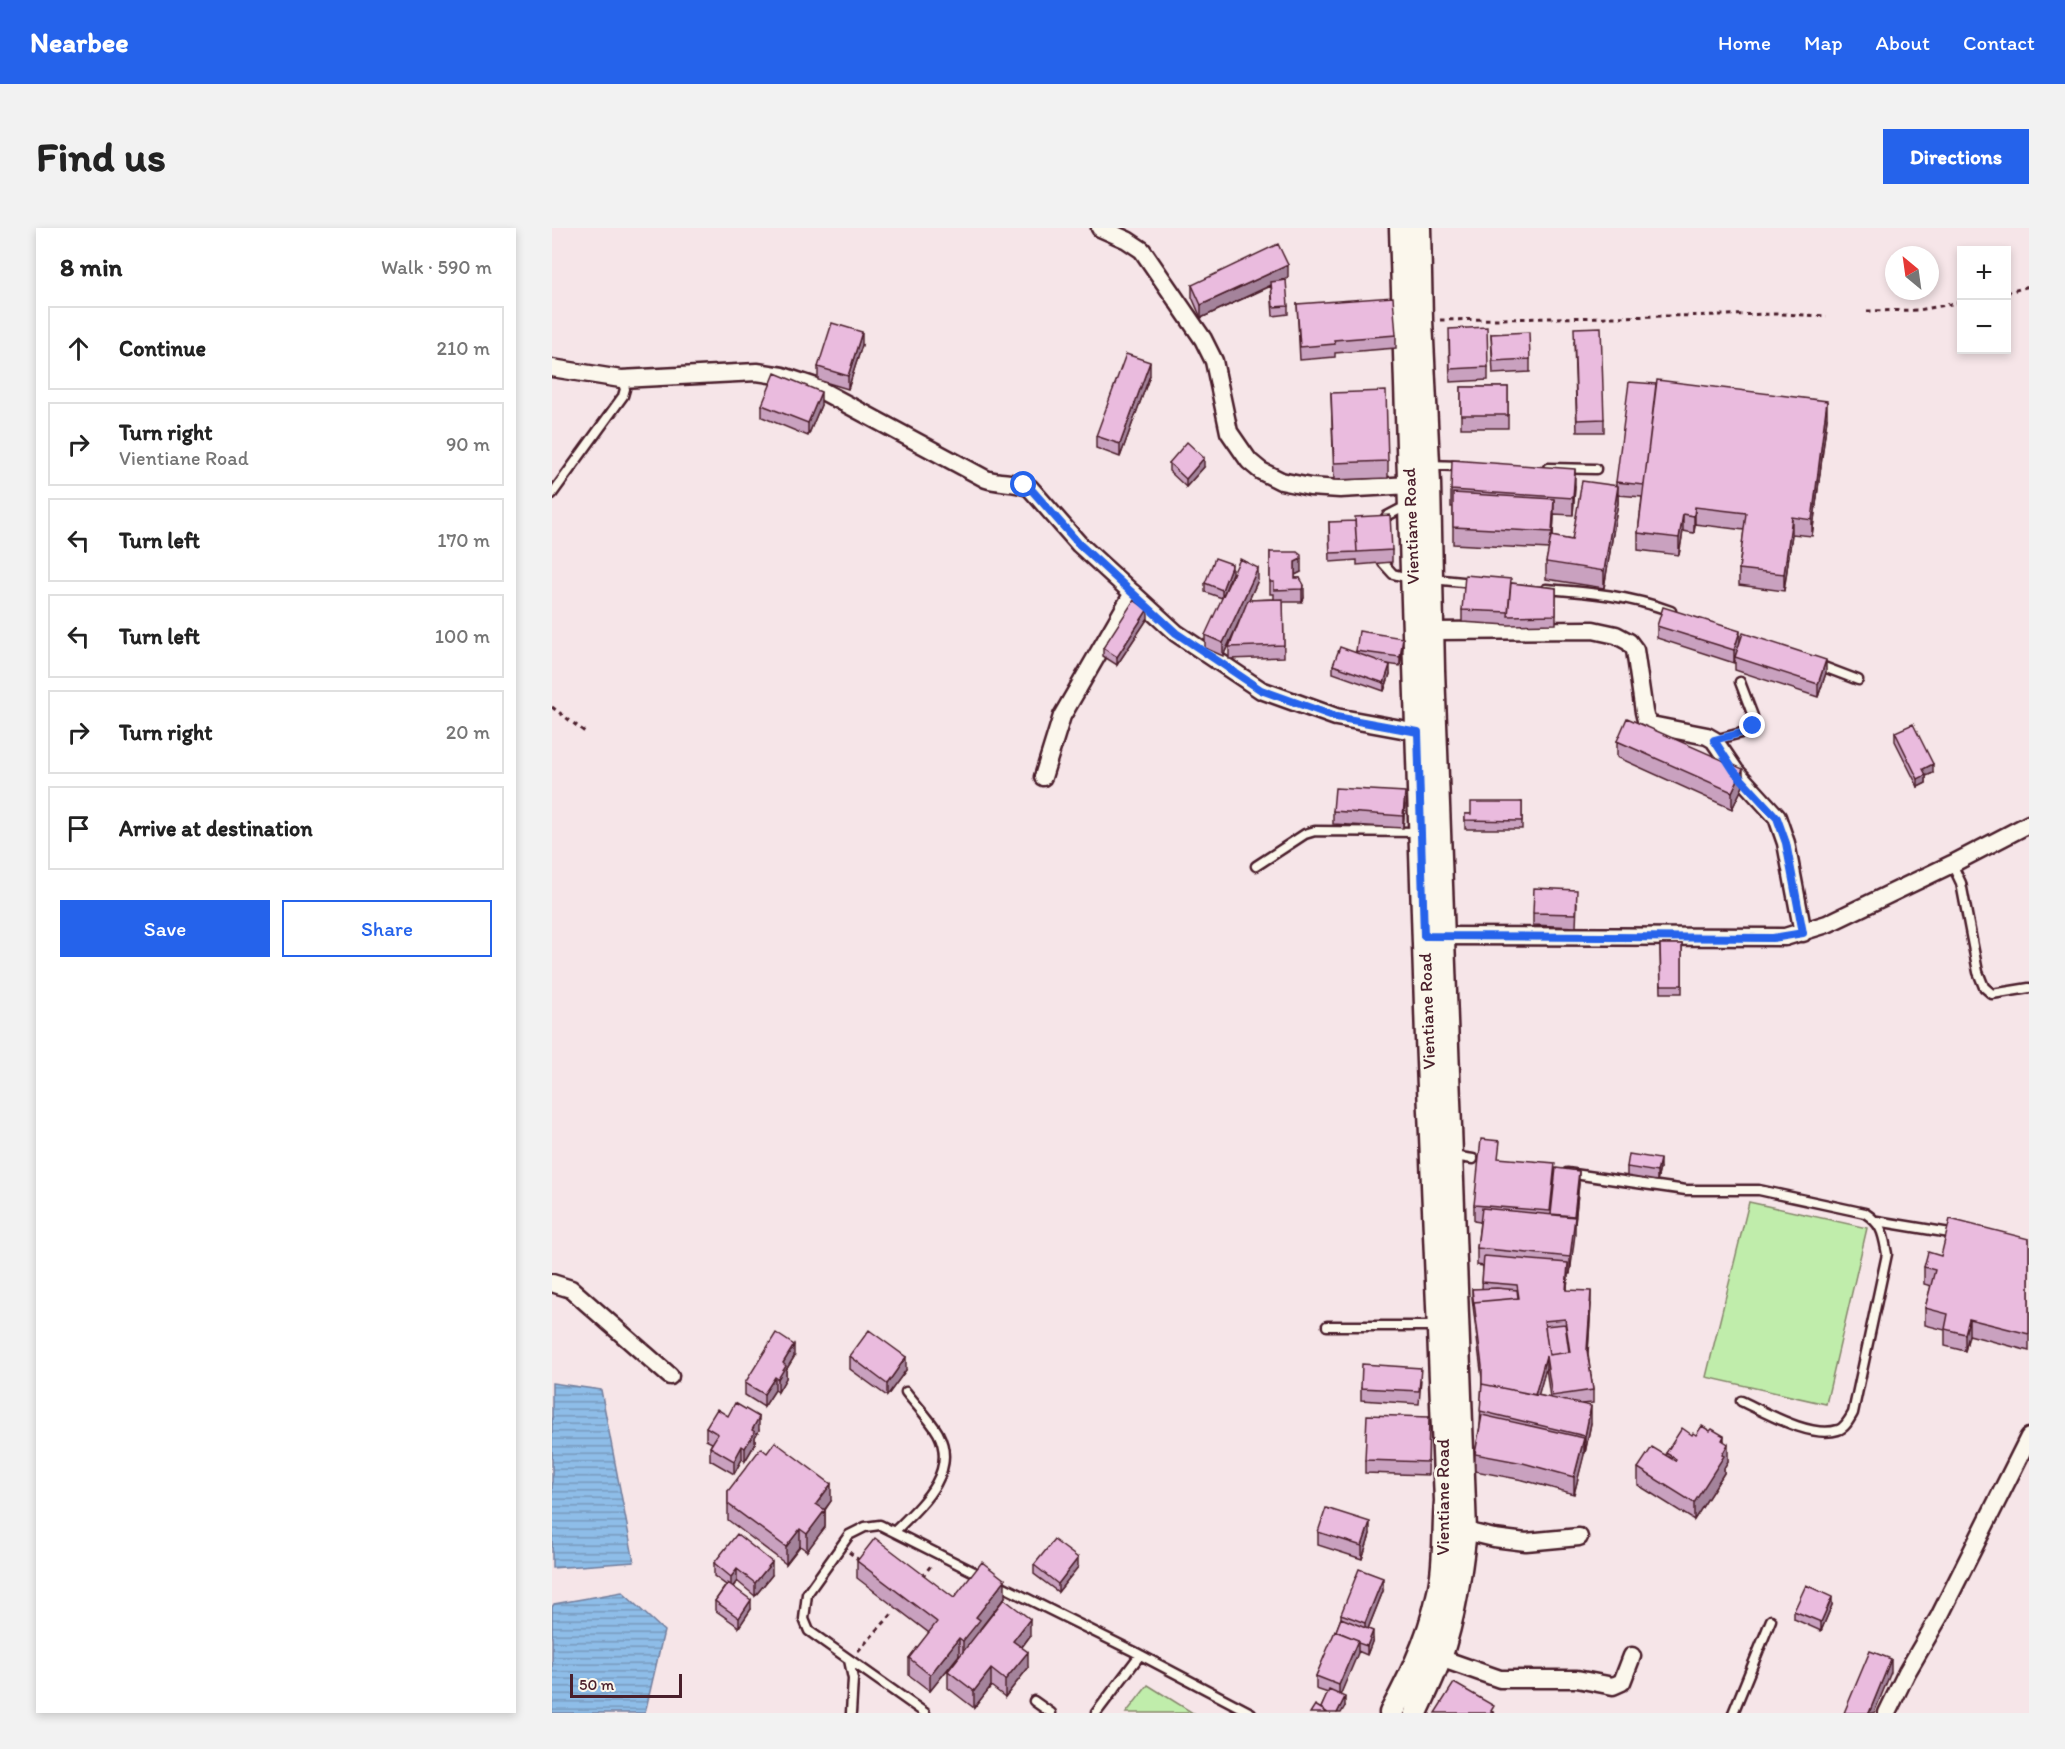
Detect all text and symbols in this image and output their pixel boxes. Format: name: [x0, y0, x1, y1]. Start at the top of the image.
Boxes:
text: Nearbee: [30, 25, 129, 59]
text: Home: [1718, 30, 1771, 55]
text: Map: [1804, 30, 1843, 55]
text: About: [1876, 30, 1930, 55]
text: Contact: [1963, 30, 2035, 55]
button: Directions: [1883, 129, 2029, 184]
text: Find us: [36, 131, 166, 182]
north arrow: [1885, 246, 1939, 300]
map controls: [1957, 246, 2011, 354]
button: +: [1957, 246, 2011, 300]
text: 8 min: [60, 251, 122, 283]
text: Walk · 590 m: [381, 255, 492, 279]
button: −: [1957, 300, 2011, 354]
icon: ahead: [62, 332, 95, 365]
text: Continue: [119, 335, 206, 362]
text: 210 m: [437, 336, 490, 360]
text: Turn right: [119, 419, 213, 446]
icon: right: [62, 428, 95, 461]
text: 90 m: [446, 432, 490, 456]
text: Vientiane Road: [119, 446, 249, 470]
street label: Vientiane Road: [1398, 467, 1424, 585]
route start: [1010, 471, 1036, 497]
icon: left: [62, 524, 95, 557]
text: Turn left: [119, 527, 200, 554]
text: 170 m: [437, 528, 490, 552]
icon: left: [62, 620, 95, 653]
text: Turn left: [119, 623, 200, 650]
text: 100 m: [435, 624, 490, 648]
route end: [1739, 712, 1765, 738]
icon: right: [62, 716, 95, 749]
text: Turn right: [119, 719, 213, 746]
text: 20 m: [446, 720, 490, 744]
icon: arrive: [62, 812, 95, 845]
text: Arrive at destination: [119, 815, 313, 842]
button: Save: [60, 900, 270, 957]
button: Share: [282, 900, 492, 957]
street label: Vientiane Road: [1414, 952, 1440, 1070]
street label: Vientiane Road: [1432, 1439, 1454, 1555]
scale bar: [570, 1671, 682, 1698]
text: 50 m: [579, 1675, 614, 1694]

